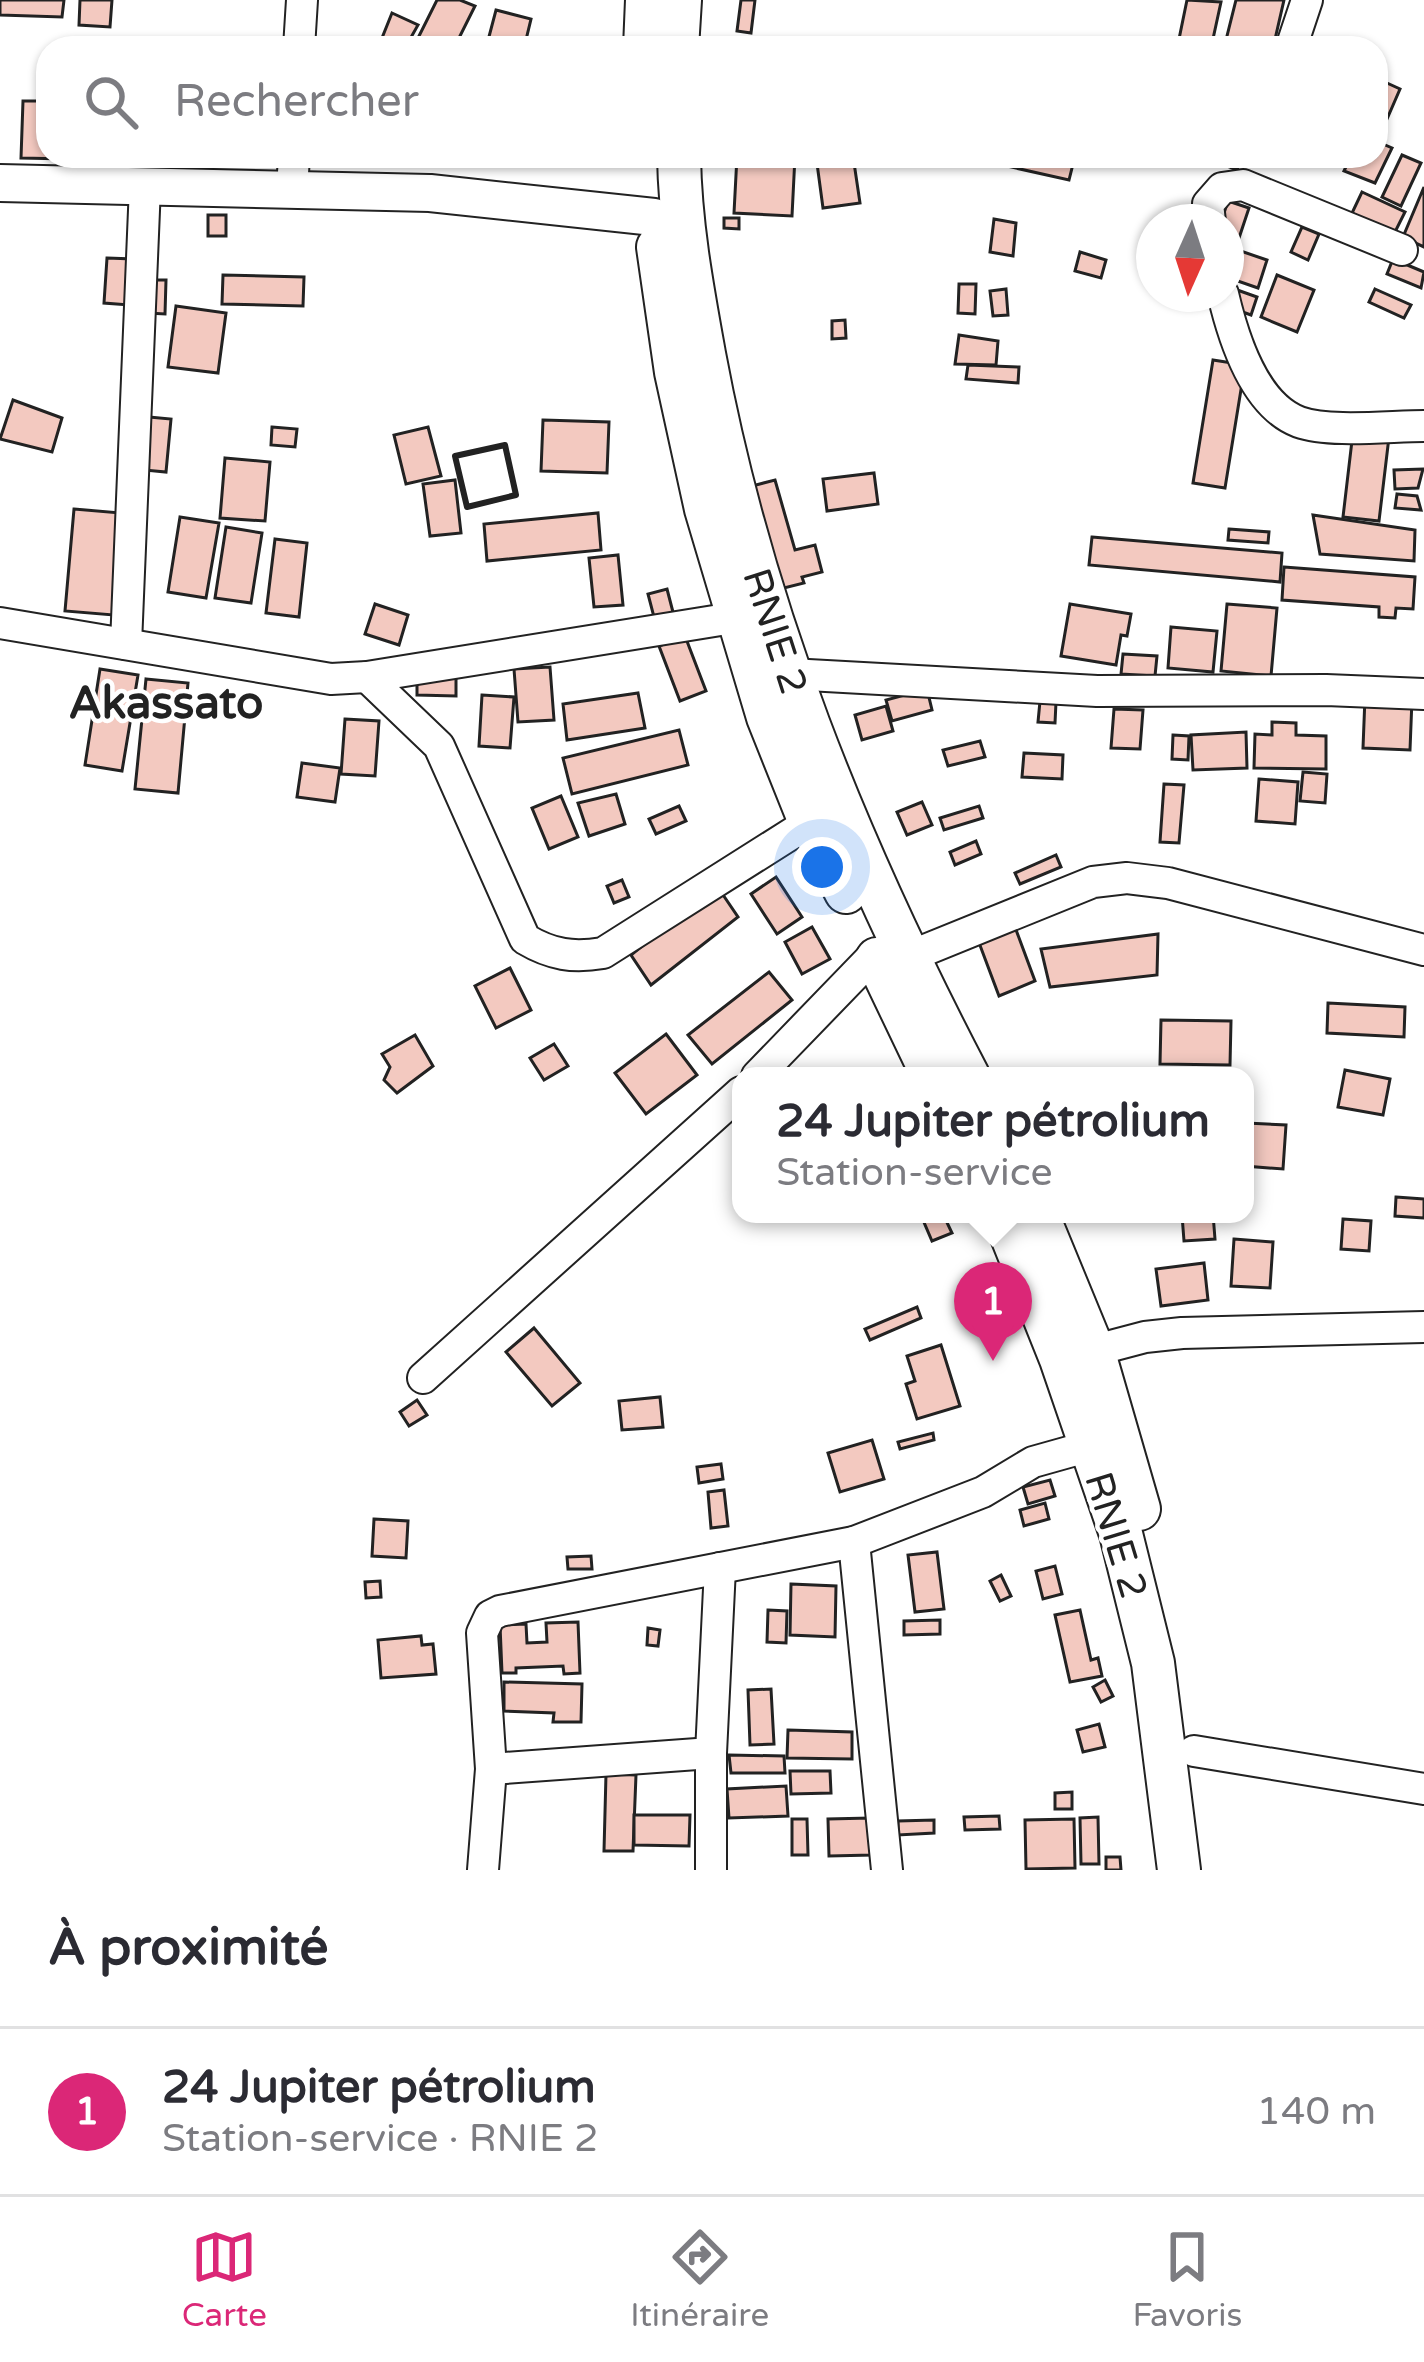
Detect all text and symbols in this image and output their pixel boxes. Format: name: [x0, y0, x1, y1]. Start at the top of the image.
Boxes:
search box: [36, 36, 1388, 168]
icon: search: [78, 69, 144, 135]
text: Rechercher: [174, 75, 419, 129]
north arrow: [1136, 204, 1244, 312]
street label: RNIE 2: [732, 563, 817, 700]
district label: Akassato: [69, 677, 263, 731]
your location: [792, 837, 852, 897]
popup: [732, 1067, 1254, 1223]
text: 24 Jupiter pétrolium: [776, 1095, 1210, 1149]
text: Station-service: [776, 1149, 1053, 1196]
pin: 1: [954, 1262, 1032, 1361]
street label: RNIE 2: [1074, 1467, 1157, 1604]
text: À proximité: [48, 1917, 328, 1979]
text: 24 Jupiter pétrolium: [162, 2061, 596, 2115]
text: 1: [75, 2088, 99, 2135]
text: 140 m: [1257, 2088, 1376, 2135]
text: Station-service · RNIE 2: [162, 2115, 598, 2162]
tab: Carte: [182, 2224, 267, 2335]
tab: Itinéraire: [630, 2224, 769, 2335]
tab: Favoris: [1132, 2224, 1242, 2335]

